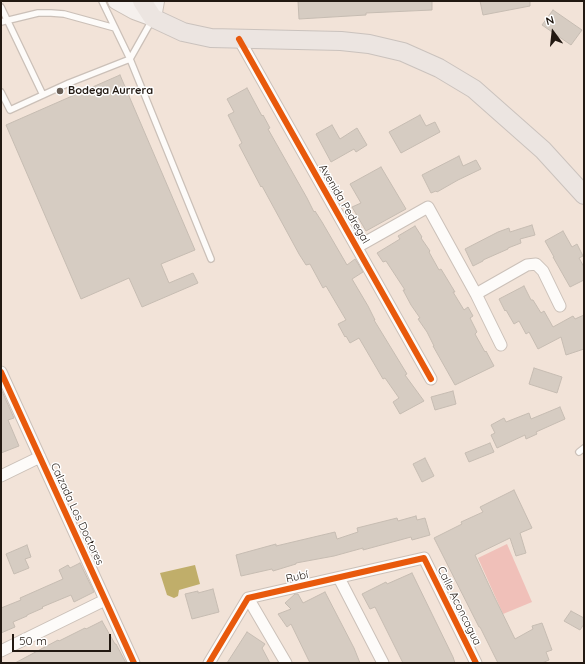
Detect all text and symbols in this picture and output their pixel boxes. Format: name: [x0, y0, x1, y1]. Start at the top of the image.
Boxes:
north arrow: [533, 12, 573, 52]
text: N: [544, 13, 556, 28]
place label: Bodega Aurrera: [68, 84, 153, 98]
marker: Bodega Aurrera: [55, 86, 65, 96]
street label: Avenida Pedregal: [316, 162, 372, 246]
street label: Calzada Los Doctores: [47, 461, 107, 567]
street label: Calle Aconcagua: [434, 565, 484, 647]
street label: Rubí: [285, 568, 309, 586]
scale bar: [14, 626, 113, 652]
text: 50 m: [19, 633, 47, 648]

